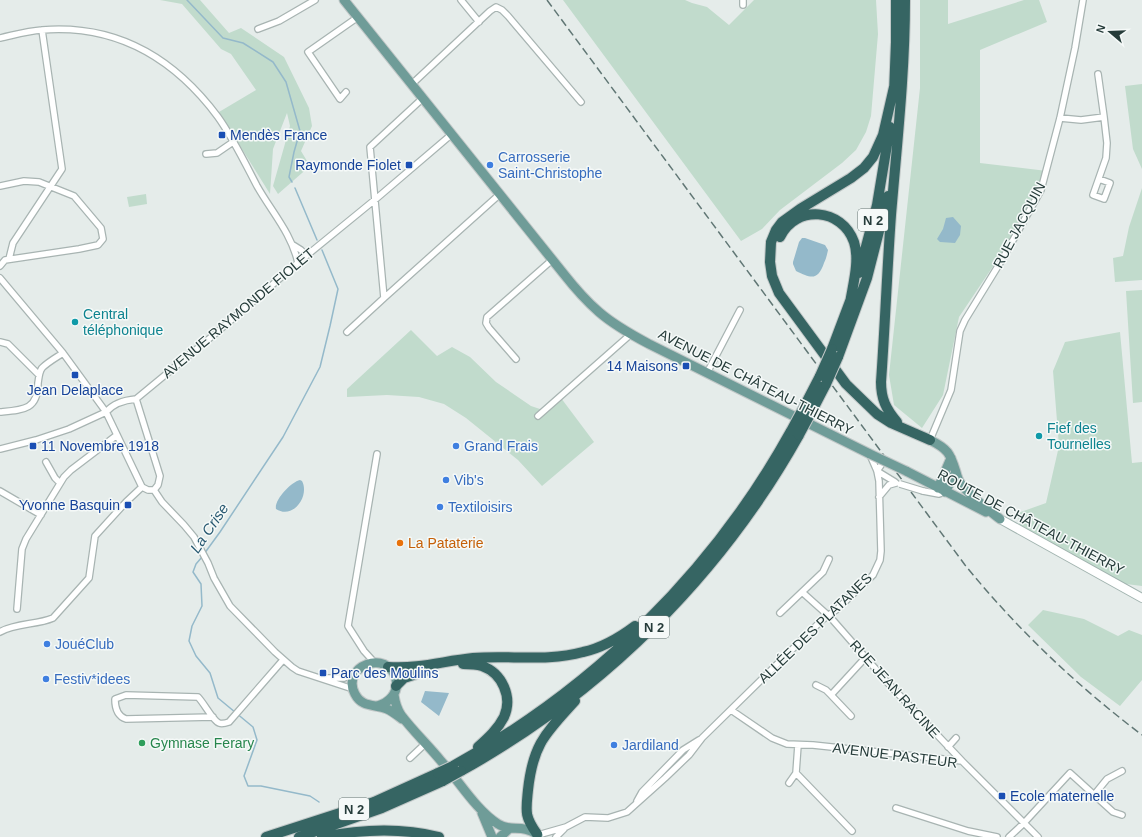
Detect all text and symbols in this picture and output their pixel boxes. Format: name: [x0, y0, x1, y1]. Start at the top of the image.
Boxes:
north arrow: [1090, 12, 1130, 52]
text: N: [1094, 23, 1108, 34]
place label: Mendès France: [230, 127, 327, 143]
marker: Mendès France: [217, 130, 227, 140]
place label: Carrosserie Saint-Christophe: [498, 149, 602, 181]
place label: Raymonde Fiolet: [295, 157, 401, 173]
marker: Raymonde Fiolet: [404, 160, 414, 170]
marker: Carrosserie Saint-Christophe: [485, 160, 495, 170]
street label: RUE JACQUIN: [990, 179, 1048, 271]
road number: N 2: [858, 209, 888, 231]
street label: AVENUE RAYMONDE FIOLET: [159, 245, 317, 381]
place label: Central téléphonique: [83, 306, 163, 338]
marker: Central téléphonique: [70, 317, 80, 327]
street label: AVENUE DE CHÂTEAU-THIERRY: [656, 326, 857, 439]
place label: 14 Maisons: [606, 358, 678, 374]
marker: 14 Maisons: [681, 361, 691, 371]
marker: Jean Delaplace: [70, 370, 80, 380]
place label: Jean Delaplace: [27, 382, 123, 398]
place label: Fief des Tournelles: [1047, 420, 1111, 452]
marker: Fief des Tournelles: [1034, 431, 1044, 441]
place label: 11 Novembre 1918: [41, 438, 159, 454]
place label: Grand Frais: [464, 438, 538, 454]
marker: 11 Novembre 1918: [28, 441, 38, 451]
marker: Grand Frais: [451, 441, 461, 451]
street label: ROUTE DE CHÂTEAU-THIERRY: [935, 466, 1128, 578]
place label: Vib's: [454, 472, 484, 488]
marker: Vib's: [441, 475, 451, 485]
place label: Yvonne Basquin: [19, 497, 120, 513]
place label: Textiloisirs: [448, 499, 513, 515]
marker: Yvonne Basquin: [123, 500, 133, 510]
water label: La Crise: [186, 500, 232, 556]
marker: Textiloisirs: [435, 502, 445, 512]
place label: La Pataterie: [408, 535, 484, 551]
marker: La Pataterie: [395, 538, 405, 548]
street label: ALLÉE DES PLATANES: [755, 570, 875, 686]
road number: N 2: [639, 616, 669, 638]
place label: JouéClub: [55, 636, 114, 652]
street label: RUE JEAN RACINE: [847, 637, 943, 741]
marker: JouéClub: [42, 639, 52, 649]
place label: Parc des Moulins: [331, 665, 438, 681]
marker: Parc des Moulins: [318, 668, 328, 678]
place label: Festiv*idees: [54, 671, 130, 687]
marker: Festiv*idees: [41, 674, 51, 684]
place label: Gymnase Ferary: [150, 735, 254, 751]
place label: Jardiland: [622, 737, 679, 753]
marker: Gymnase Ferary: [137, 738, 147, 748]
street label: AVENUE PASTEUR: [832, 739, 958, 771]
marker: Jardiland: [609, 740, 619, 750]
place label: Ecole maternelle: [1010, 788, 1114, 804]
marker: Ecole maternelle: [997, 791, 1007, 801]
road number: N 2: [339, 798, 369, 820]

